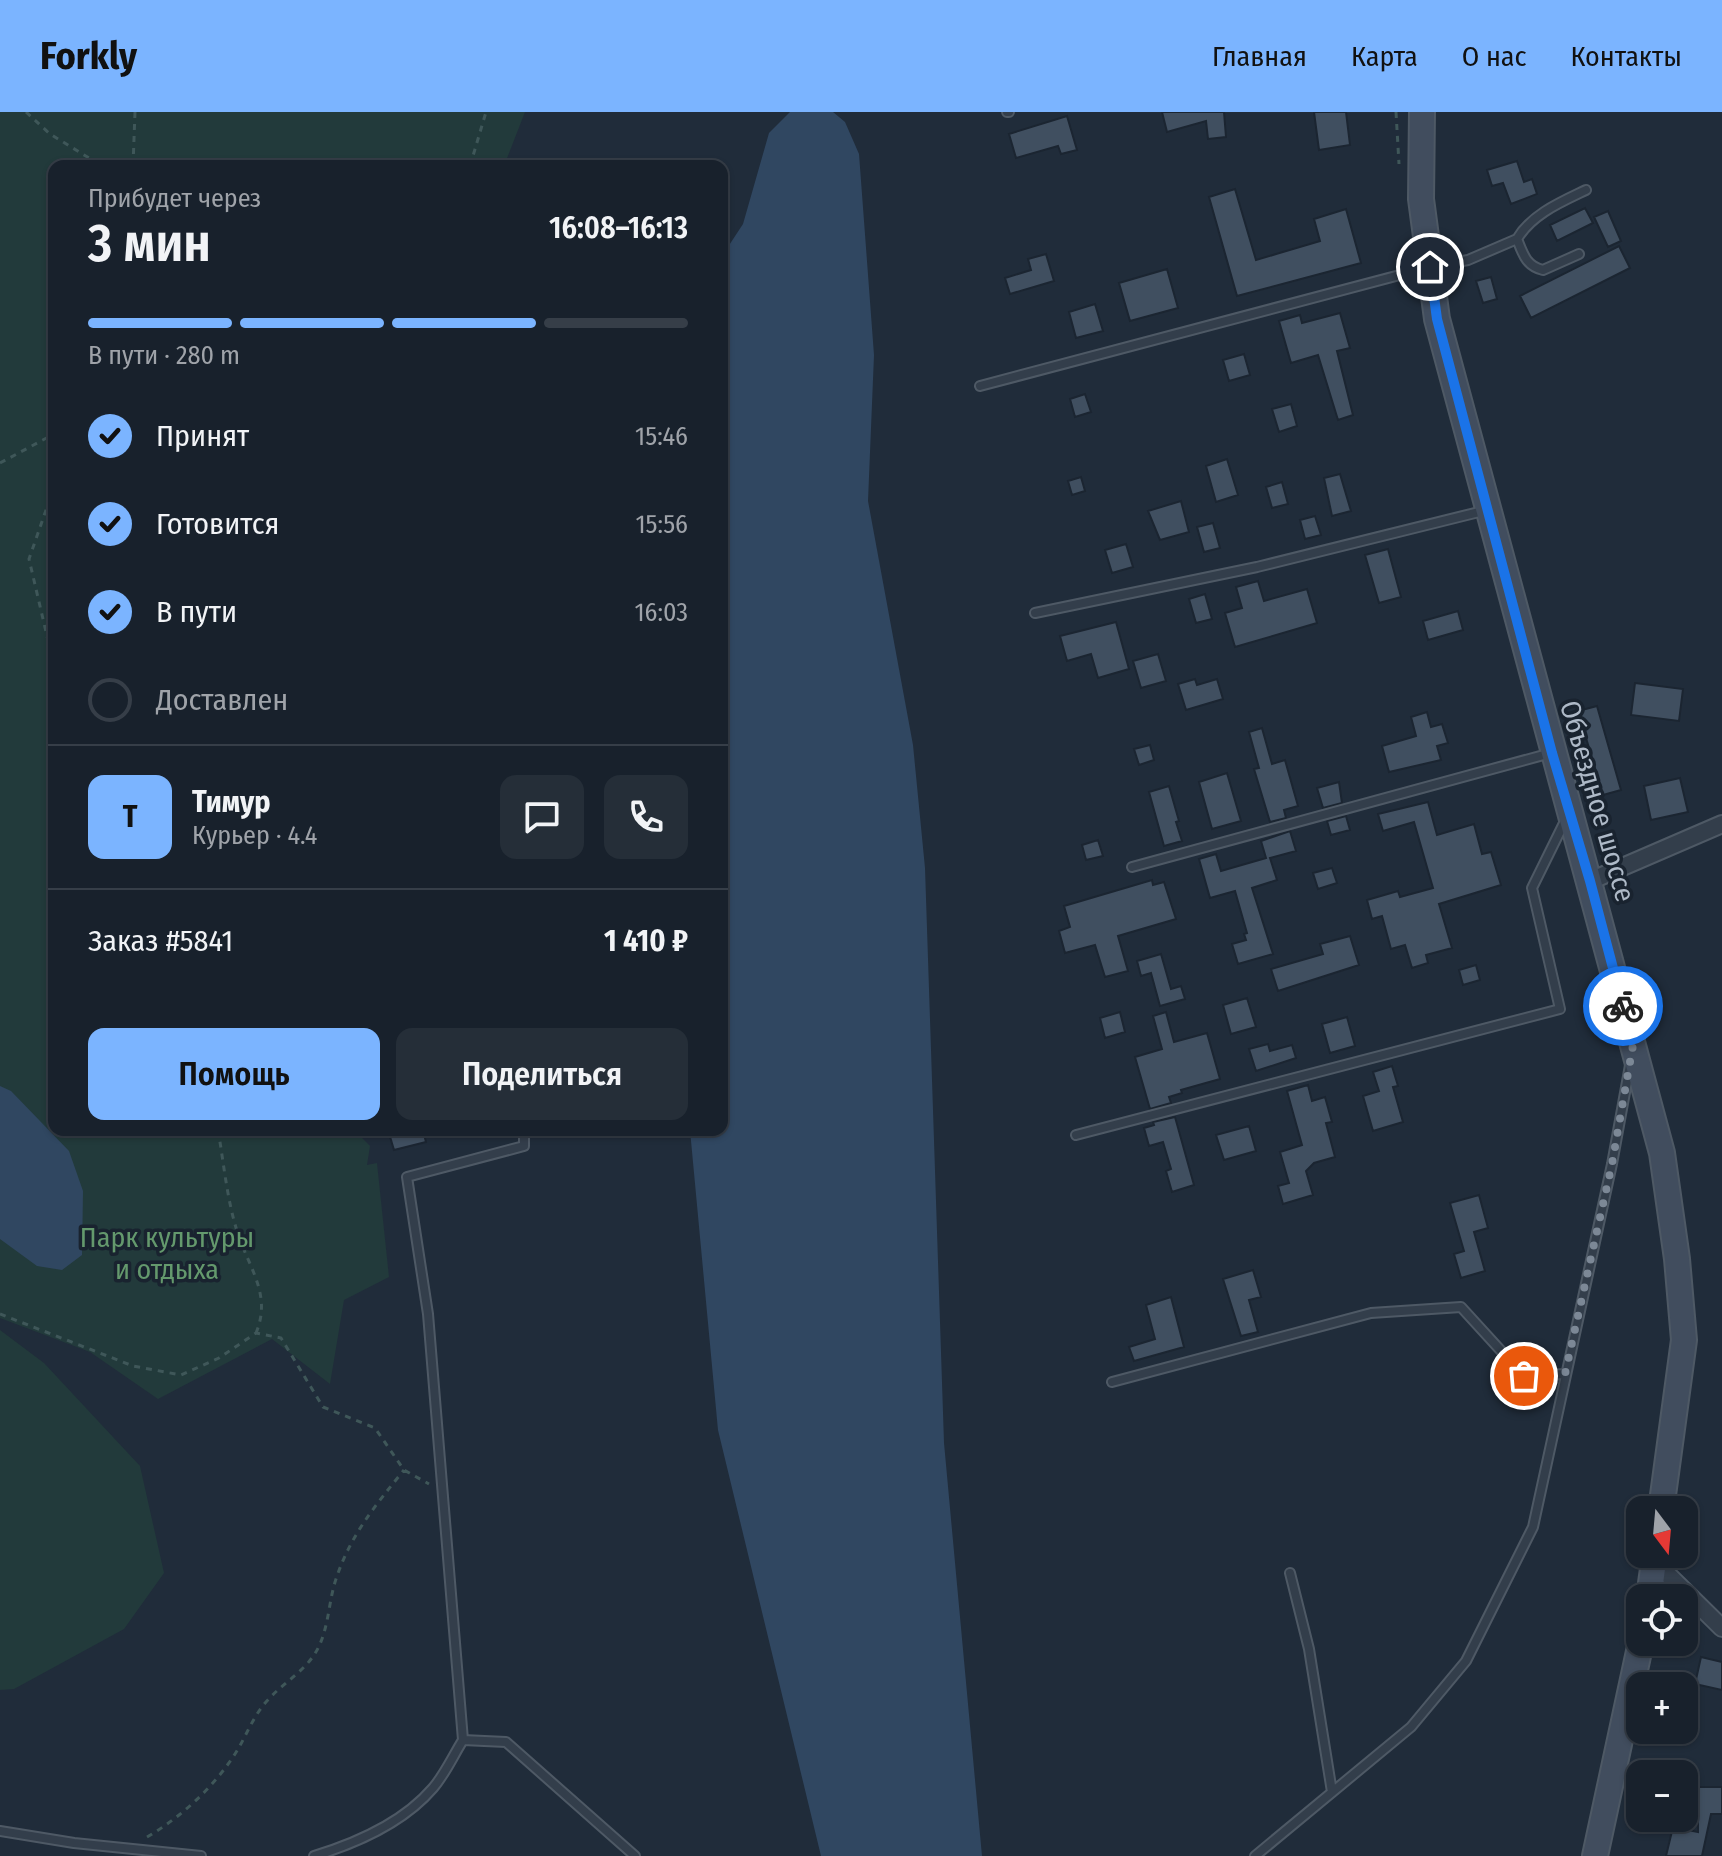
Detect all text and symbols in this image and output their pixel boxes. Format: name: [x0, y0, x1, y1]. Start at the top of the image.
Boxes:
text: Forkly: [40, 33, 137, 79]
text: Главная: [1212, 40, 1307, 73]
text: Карта: [1351, 40, 1418, 73]
text: О нас: [1462, 40, 1527, 73]
text: Контакты: [1571, 40, 1682, 73]
text: Прибудет через: [88, 183, 261, 214]
text: 16:08–16:13: [549, 210, 688, 246]
text: 3 мин: [88, 212, 211, 275]
pin: [1396, 233, 1464, 301]
icon: home: [1408, 245, 1452, 289]
text: В пути · 280 m: [88, 340, 240, 371]
icon: check: [88, 414, 132, 458]
text: Принят: [156, 418, 249, 454]
text: 15:46: [635, 421, 688, 452]
icon: check: [88, 502, 132, 546]
text: Готовится: [156, 506, 279, 542]
text: 15:56: [635, 509, 688, 540]
icon: check: [88, 590, 132, 634]
text: В пути: [156, 594, 237, 630]
text: 16:03: [634, 597, 688, 628]
text: Доставлен: [156, 682, 288, 718]
street label: Объездное шоссе: [1553, 697, 1642, 905]
button: chat: [500, 775, 584, 859]
button: phone: [604, 775, 688, 859]
text: Тимур: [192, 784, 271, 820]
text: Т: [123, 799, 137, 835]
text: Курьер · 4.4: [192, 820, 317, 851]
text: Заказ #5841: [88, 923, 233, 959]
text: 1 410 ₽: [604, 923, 688, 959]
courier: [1583, 966, 1663, 1046]
icon: bike: [1601, 984, 1645, 1028]
button: Помощь: [88, 1028, 380, 1120]
button: Поделиться: [396, 1028, 688, 1120]
park label: Парк культуры и отдыха: [80, 1221, 254, 1286]
pin: [1490, 1342, 1558, 1410]
icon: bag: [1502, 1354, 1546, 1398]
north arrow: [1626, 1496, 1698, 1568]
map controls: [1626, 1496, 1698, 1832]
button: locate: [1626, 1584, 1698, 1656]
button: +: [1626, 1672, 1698, 1744]
button: −: [1626, 1760, 1698, 1832]

